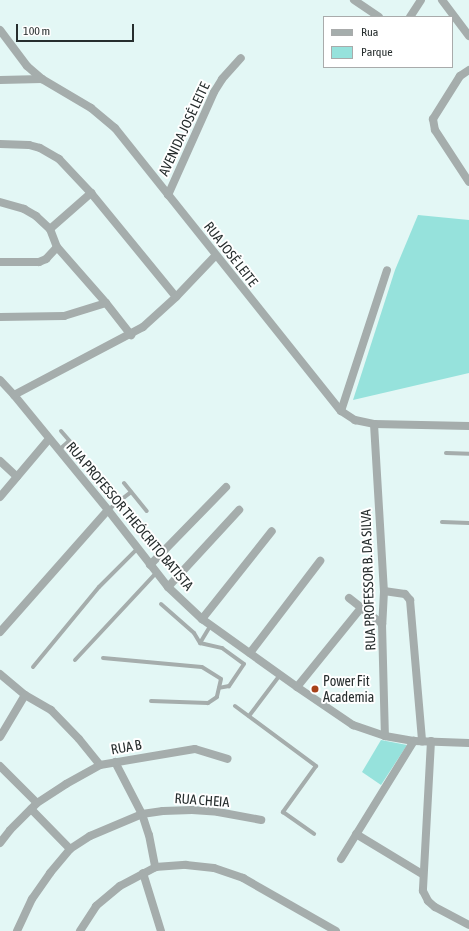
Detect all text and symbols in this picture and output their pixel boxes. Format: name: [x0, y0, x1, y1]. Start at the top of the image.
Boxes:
scale bar: [18, 16, 136, 42]
legend: [323, 16, 453, 68]
text: 100 m: [23, 24, 50, 38]
text: Rua: [361, 25, 378, 39]
text: Parque: [361, 45, 393, 59]
street label: AVENIDA JOSÉ LEITE: [155, 80, 213, 178]
street label: RUA JOSÉ LEITE: [201, 218, 261, 290]
street label: RUA PROFESSOR THEÓCRITO BATISTA: [63, 438, 197, 594]
street label: RUA PROFESSOR B. DA SILVA: [357, 509, 379, 651]
place label: Power Fit Academia: [323, 673, 374, 706]
marker: Power Fit Academia: [310, 684, 320, 694]
street label: RUA B: [109, 736, 143, 758]
street label: RUA CHEIA: [174, 790, 230, 810]

